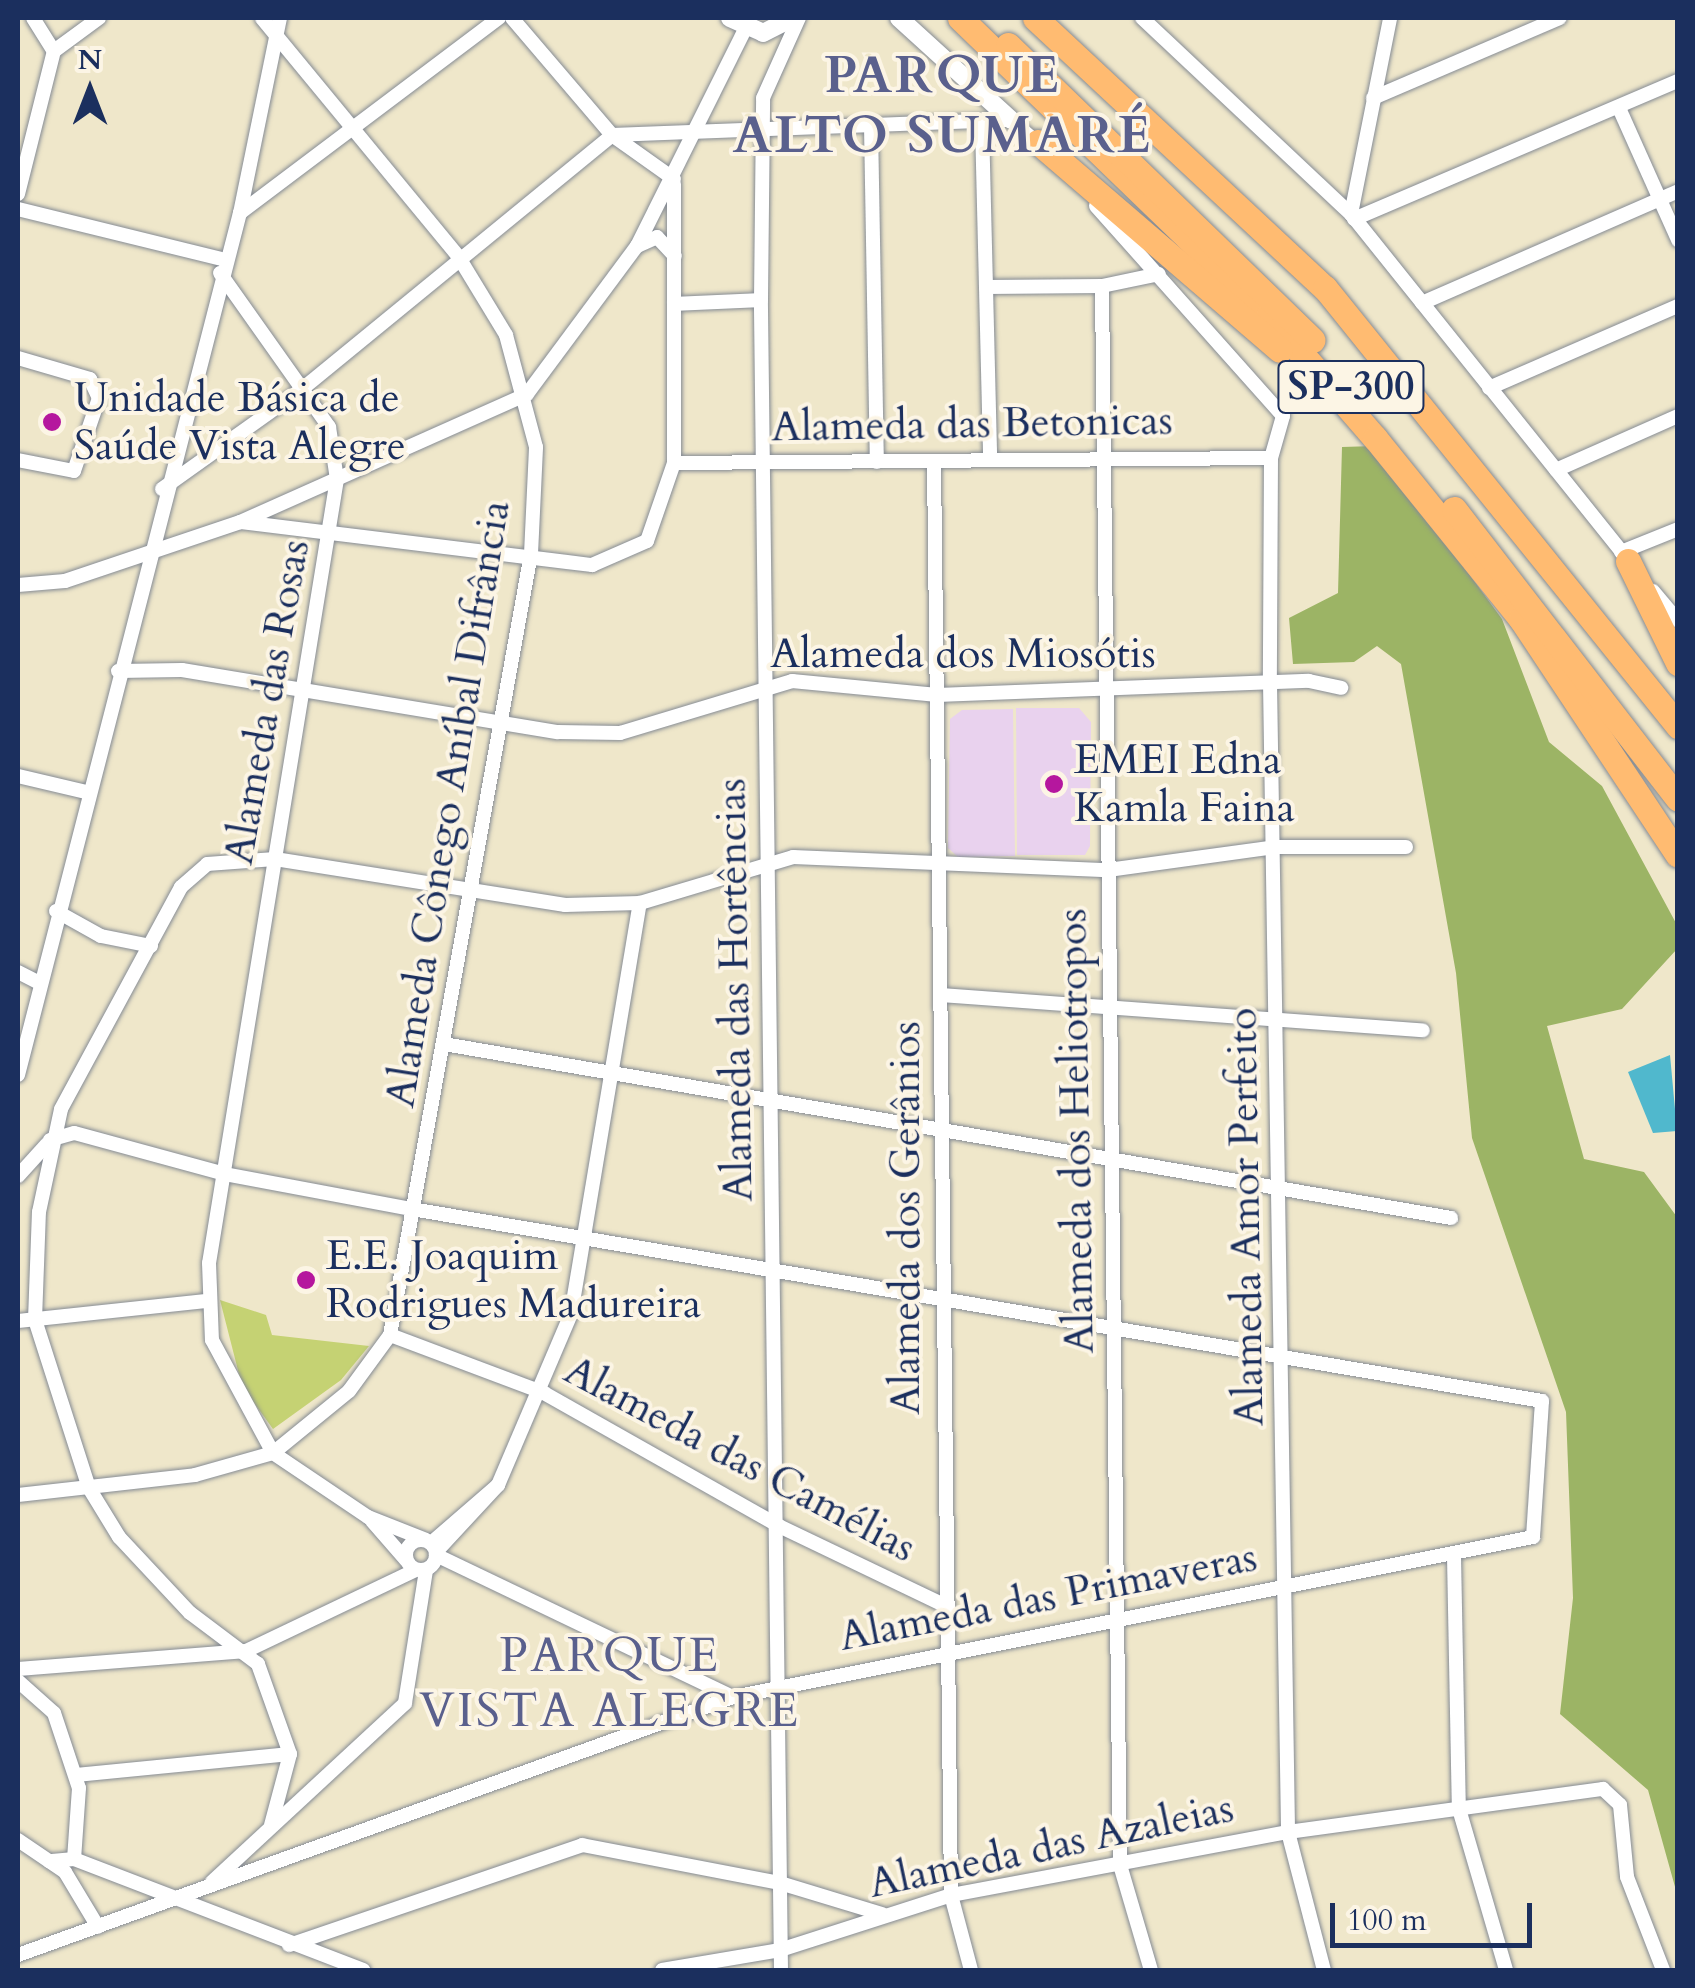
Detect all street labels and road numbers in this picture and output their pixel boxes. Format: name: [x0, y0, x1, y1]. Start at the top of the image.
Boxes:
road number: SP-300: [1276, 352, 1426, 422]
street label: Alameda das Betonicas: [771, 395, 1173, 453]
street label: Alameda Cônego Aníbal Difrância: [375, 497, 521, 1111]
street label: Alameda das Rosas: [214, 536, 320, 868]
street label: Alameda dos Miosótis: [770, 629, 1156, 679]
street label: Alameda das Hortências: [706, 778, 764, 1202]
street label: Alameda dos Heliotropos: [1047, 908, 1105, 1354]
street label: Alameda Amor Perfeito: [1217, 1007, 1275, 1427]
street label: Alameda dos Gerânios: [881, 1021, 931, 1415]
street label: Alameda das Camélias: [556, 1345, 924, 1573]
street label: Alameda das Primaveras: [835, 1532, 1261, 1662]
street label: Alameda das Azaleias: [864, 1783, 1238, 1909]

